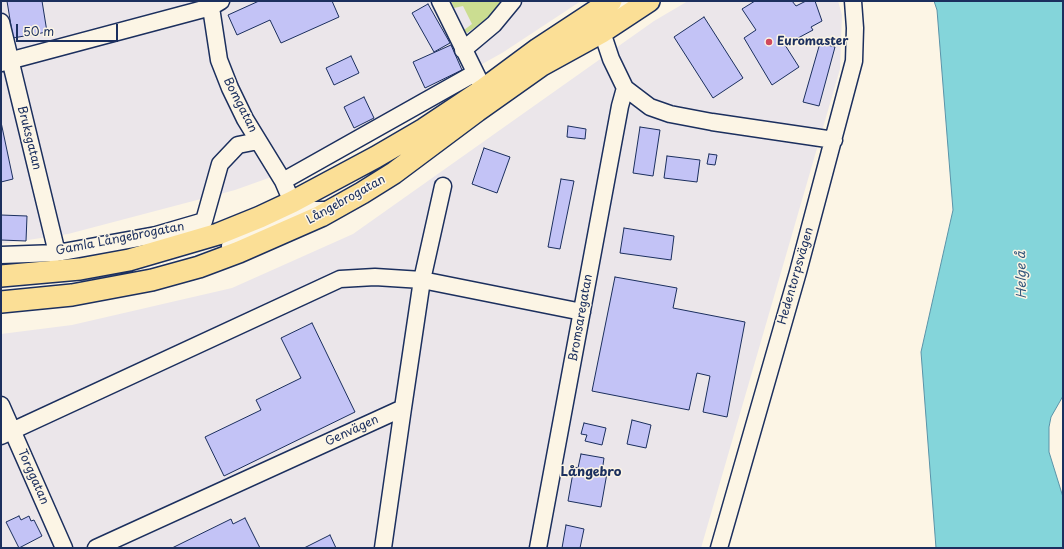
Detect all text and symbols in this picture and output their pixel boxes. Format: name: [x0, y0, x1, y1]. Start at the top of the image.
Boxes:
scale bar: [18, 16, 120, 42]
text: 50 m: [23, 22, 54, 40]
place label: Euromaster: [777, 35, 848, 49]
marker: Euromaster: [764, 37, 774, 47]
street label: Bomgatan: [220, 75, 260, 135]
street label: Bruksgatan: [14, 104, 44, 172]
street label: Långebrogatan: [304, 172, 388, 228]
street label: Gamla Långebrogatan: [55, 219, 185, 259]
street label: Hedentorpsvägen: [775, 226, 817, 326]
water label: Helge å: [1014, 251, 1030, 299]
street label: Bromsaregatan: [566, 273, 596, 363]
street label: Genvägen: [323, 412, 381, 450]
street label: Torggatan: [14, 447, 52, 507]
district label: Långebro: [561, 464, 621, 480]

